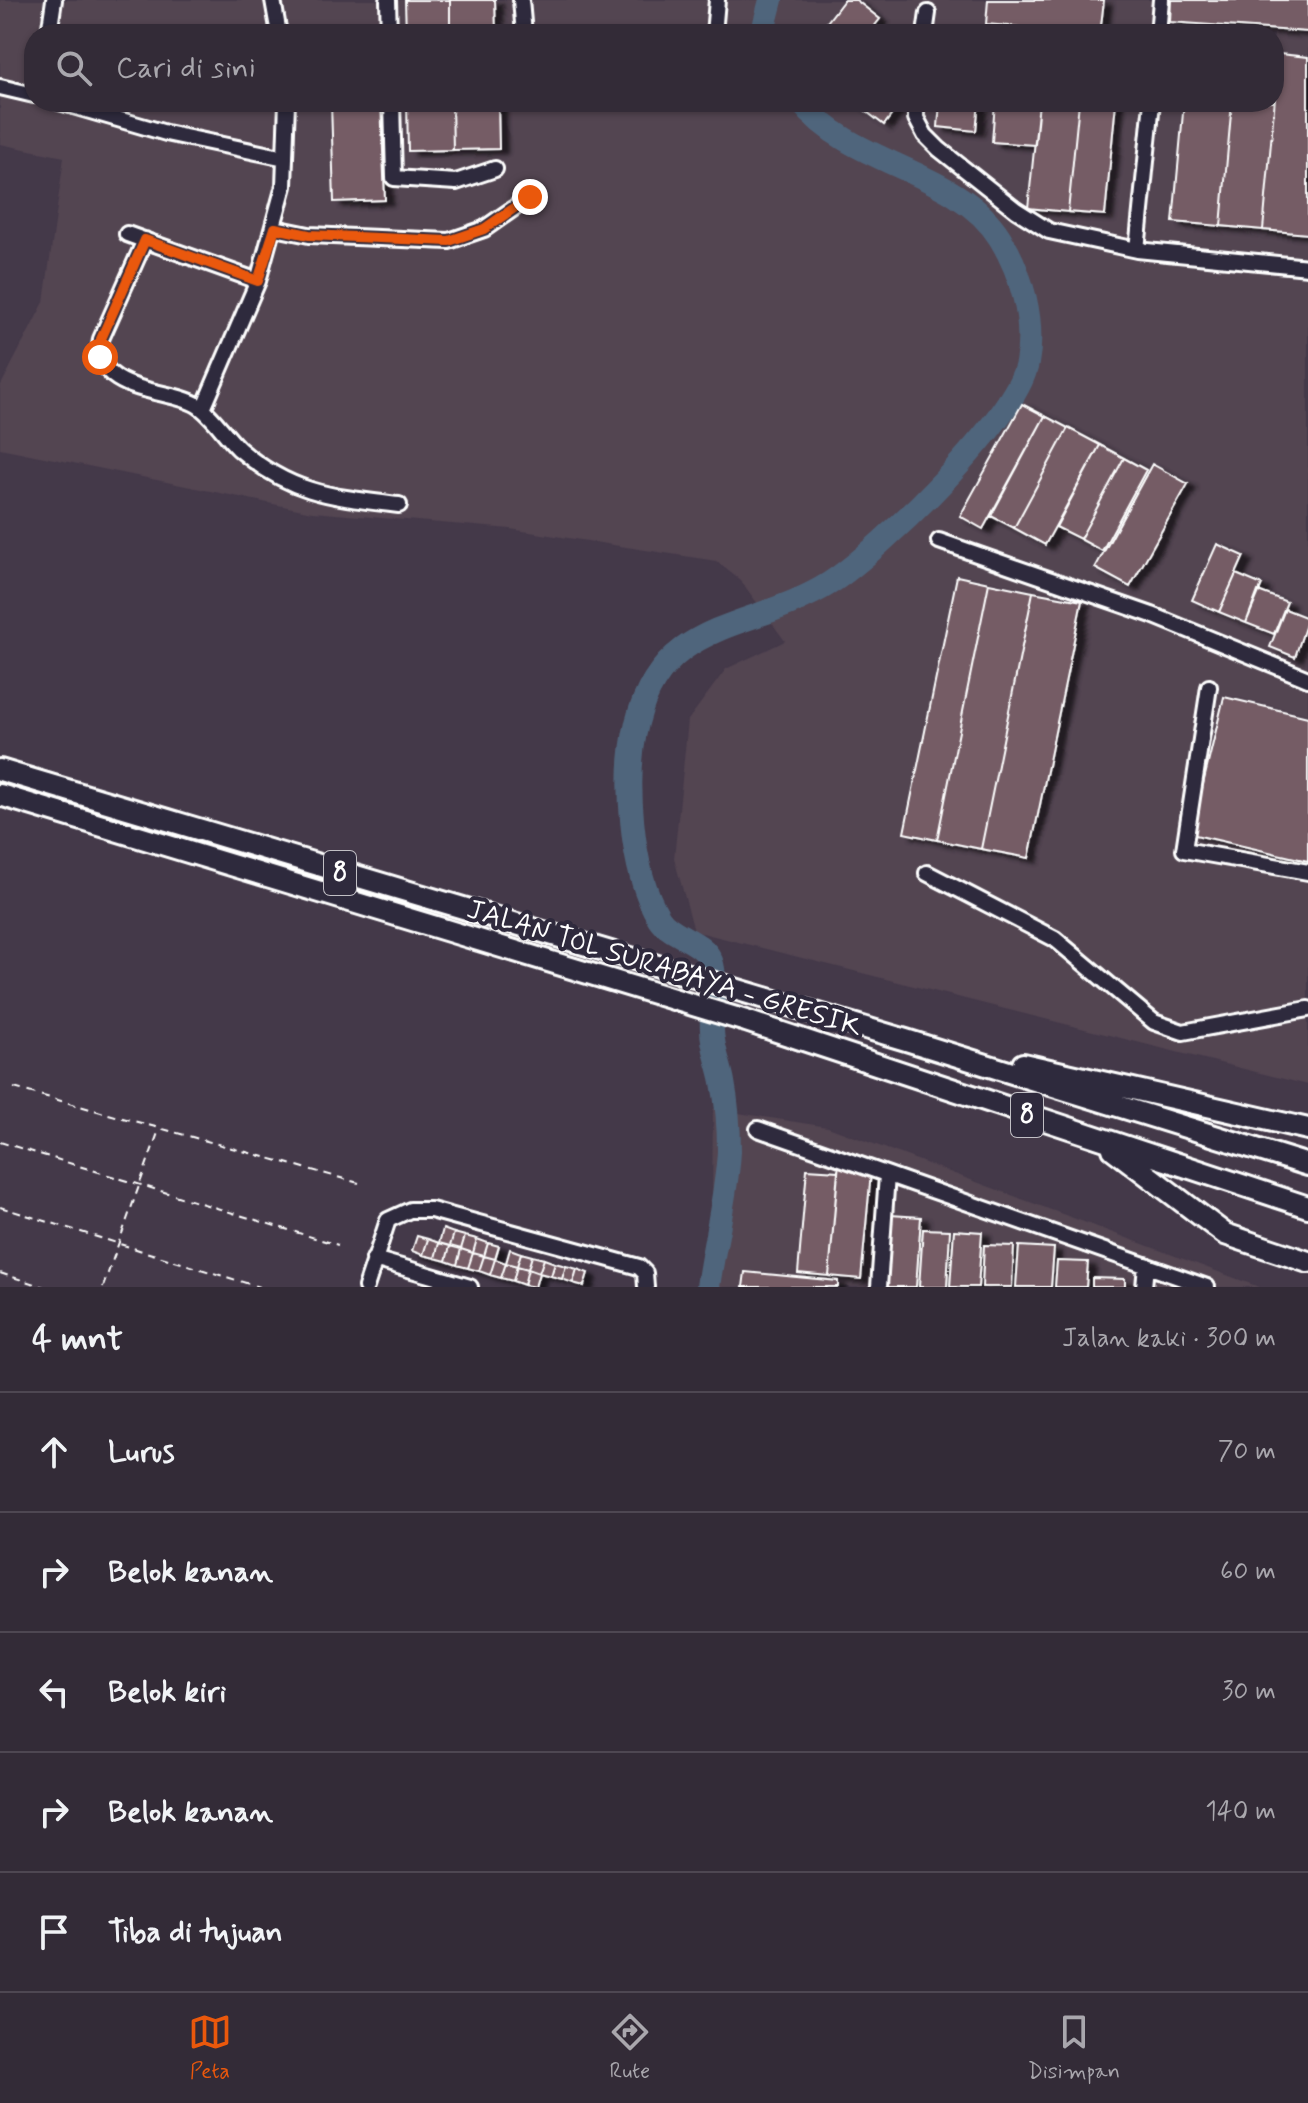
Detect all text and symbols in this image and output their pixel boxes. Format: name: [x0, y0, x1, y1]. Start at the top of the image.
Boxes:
search box: [24, 24, 1284, 112]
icon: search: [52, 46, 96, 90]
text: Cari di sini: [116, 49, 256, 88]
route end: [512, 179, 548, 215]
route start: [82, 339, 118, 375]
road number: 8: [324, 851, 356, 895]
street label: JALAN TOL SURABAYA - GRESIK: [462, 891, 866, 1047]
road number: 8: [1011, 1093, 1043, 1137]
text: 4 mnt: [32, 1317, 123, 1362]
text: Jalan kaki · 300 m: [1062, 1322, 1276, 1356]
icon: ahead: [32, 1430, 76, 1474]
text: Lurus: [108, 1433, 175, 1472]
text: 70 m: [1218, 1435, 1276, 1469]
icon: right: [32, 1550, 76, 1594]
text: Belok kanan: [108, 1553, 273, 1592]
text: 60 m: [1220, 1555, 1276, 1589]
icon: left: [32, 1670, 76, 1714]
text: Belok kiri: [108, 1673, 226, 1712]
text: 30 m: [1222, 1675, 1276, 1709]
icon: right: [32, 1790, 76, 1834]
text: Belok kanan: [108, 1793, 273, 1832]
text: 140 m: [1205, 1795, 1276, 1829]
icon: arrive: [32, 1910, 76, 1954]
text: Tiba di tujuan: [108, 1913, 283, 1952]
tab: Peta: [188, 2010, 232, 2086]
tab: Rute: [608, 2010, 652, 2086]
tab: Disimpan: [1028, 2010, 1120, 2086]

